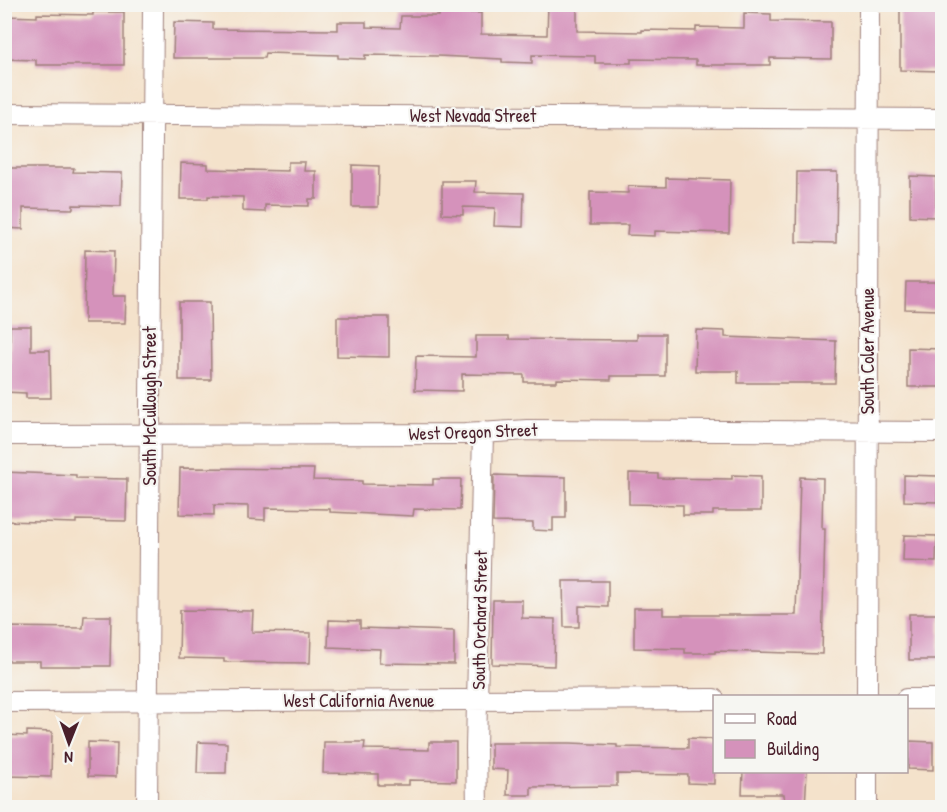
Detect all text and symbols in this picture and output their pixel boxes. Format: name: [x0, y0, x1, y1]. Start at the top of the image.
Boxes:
street label: West Nevada Street: [410, 103, 537, 128]
street label: South Coler Avenue: [855, 288, 880, 414]
street label: South McCullough Street: [137, 326, 162, 486]
street label: West Oregon Street: [408, 417, 539, 446]
street label: South Orchard Street: [466, 549, 493, 690]
street label: West California Avenue: [284, 688, 434, 713]
legend: [713, 695, 908, 773]
text: Road: [767, 706, 797, 731]
north arrow: [39, 713, 99, 773]
text: Building: [767, 736, 819, 761]
text: N: [64, 747, 73, 769]

